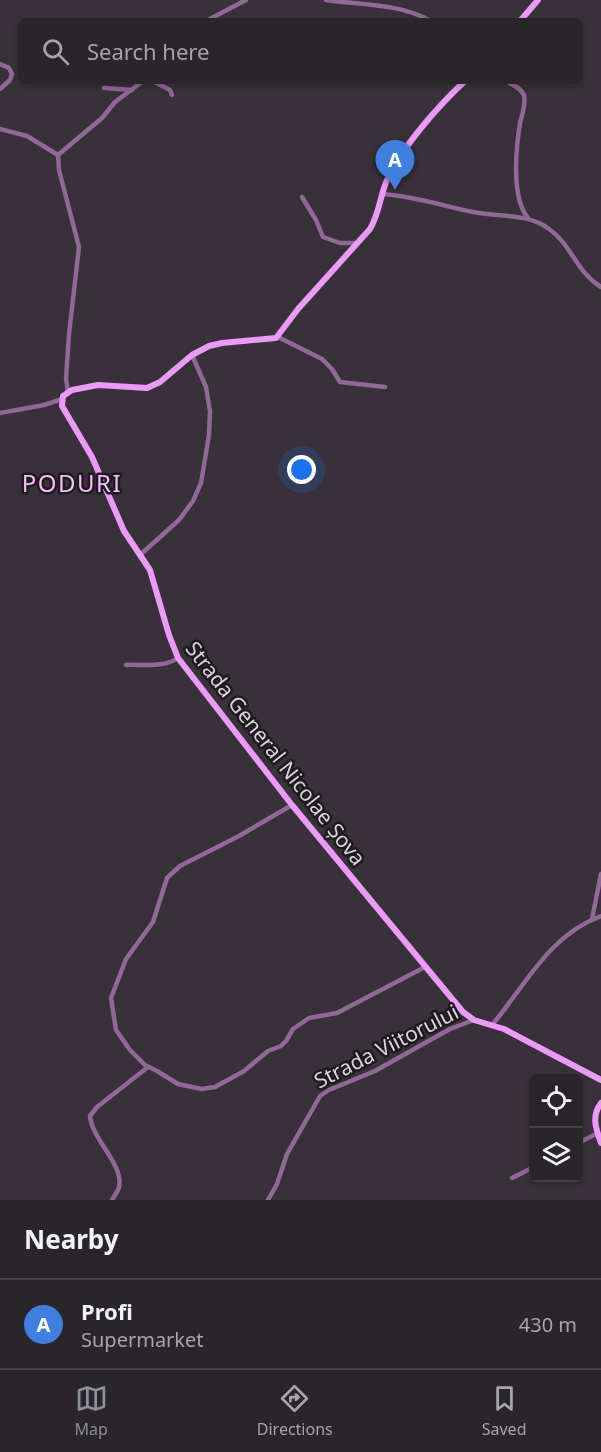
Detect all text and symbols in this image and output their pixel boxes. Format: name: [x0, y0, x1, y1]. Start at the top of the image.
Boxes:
search box: [18, 18, 583, 84]
icon: search: [39, 35, 72, 68]
text: Search here: [87, 36, 209, 66]
pin: A: [376, 140, 414, 190]
your location: [287, 455, 316, 484]
district label: PODURI: [22, 466, 122, 499]
street label: Strada General Nicolae Șova: [180, 635, 372, 871]
street label: Strada Viitorului: [309, 998, 463, 1094]
map controls: [529, 1074, 583, 1182]
button: locate: [529, 1074, 583, 1128]
button: layers: [529, 1128, 583, 1182]
text: Nearby: [24, 1221, 119, 1257]
text: Profi: [81, 1296, 133, 1326]
text: A: [37, 1311, 50, 1338]
text: 430 m: [519, 1311, 577, 1338]
text: Supermarket: [81, 1326, 204, 1353]
tab: Map: [74, 1382, 108, 1440]
tab: Directions: [257, 1382, 333, 1440]
tab: Saved: [482, 1382, 526, 1440]

